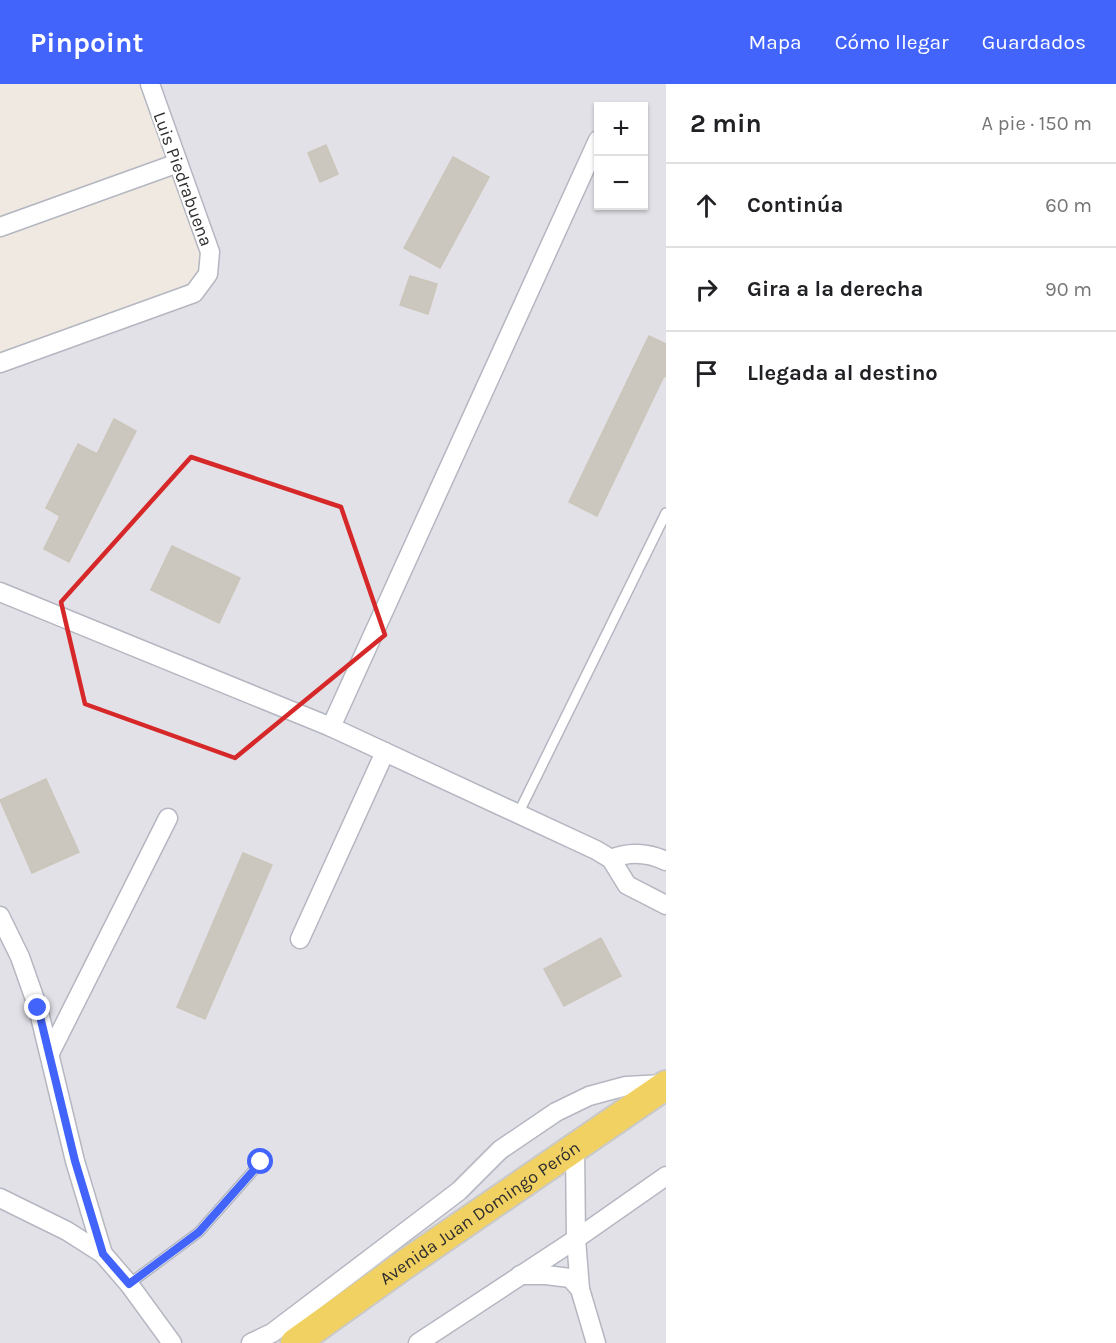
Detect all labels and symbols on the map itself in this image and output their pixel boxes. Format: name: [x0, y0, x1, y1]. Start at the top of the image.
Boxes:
street label: Luis Piedrabuena: [148, 109, 218, 249]
route end: [24, 994, 50, 1020]
street label: Avenida Juan Domingo Perón: [375, 1136, 584, 1290]
route start: [247, 1148, 273, 1174]

